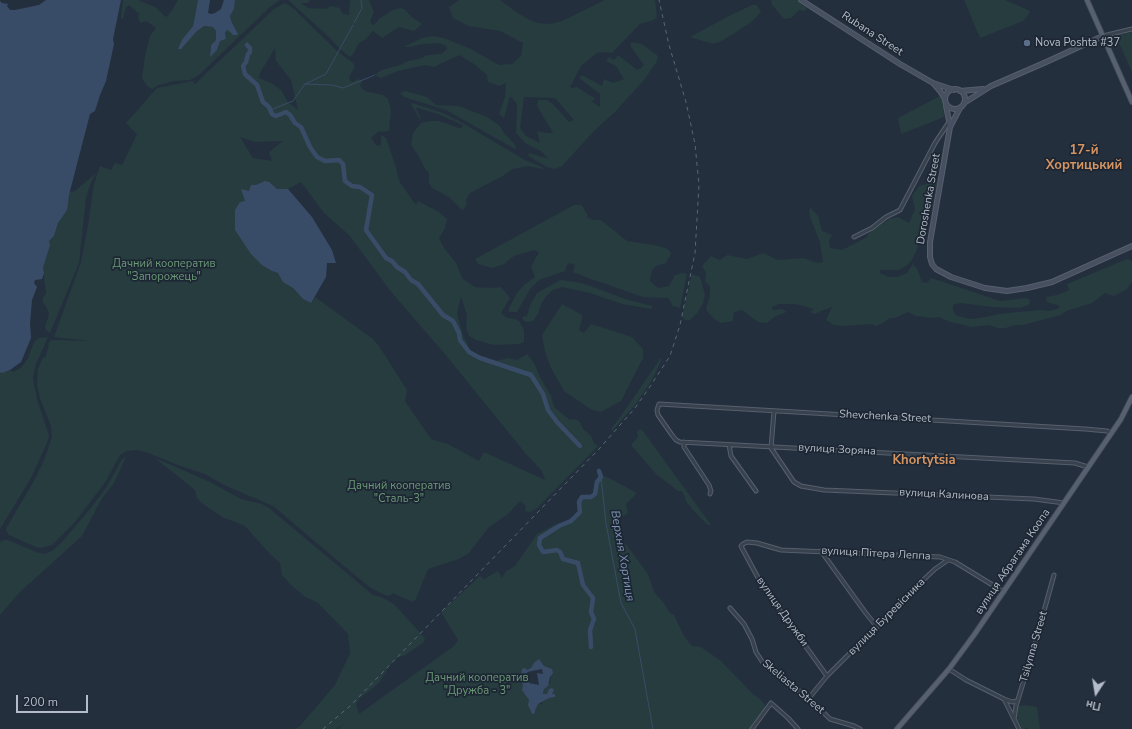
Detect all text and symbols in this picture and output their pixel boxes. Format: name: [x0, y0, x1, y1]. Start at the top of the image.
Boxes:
street label: Rubana Street: [839, 9, 905, 59]
place label: Nova Poshta #37: [1035, 36, 1120, 50]
marker: Nova Poshta #37: [1022, 38, 1032, 48]
district label: 17-й Хортицький: [1046, 143, 1122, 174]
street label: Doroshenka Street: [915, 153, 943, 245]
park label: Дачний кооператив "Запорожець": [112, 257, 216, 283]
street label: Shevchenka Street: [839, 408, 931, 426]
street label: вулиця Зоряна: [798, 441, 876, 459]
district label: Khortytsia: [892, 453, 956, 469]
park label: Дачний кооператив "Сталь-3": [347, 479, 451, 505]
street label: вулиця Калинова: [899, 486, 989, 504]
street label: вулиця Абрагама Коопа: [973, 507, 1053, 617]
water label: Верхня Хортиця: [607, 509, 637, 603]
street label: вулиця Пітера Леппа: [821, 545, 931, 563]
street label: вулиця Дружби: [753, 575, 811, 649]
street label: вулиця Буревісника: [846, 576, 928, 658]
street label: Tsilynna Street: [1018, 610, 1050, 684]
street label: Skeliasta Street: [759, 657, 827, 717]
park label: Дачний кооператив "Дружба - 3": [425, 671, 529, 697]
north arrow: [1076, 673, 1116, 713]
scale bar: [18, 687, 90, 713]
text: 200 m: [23, 694, 58, 710]
text: Пн: [1084, 696, 1102, 714]

